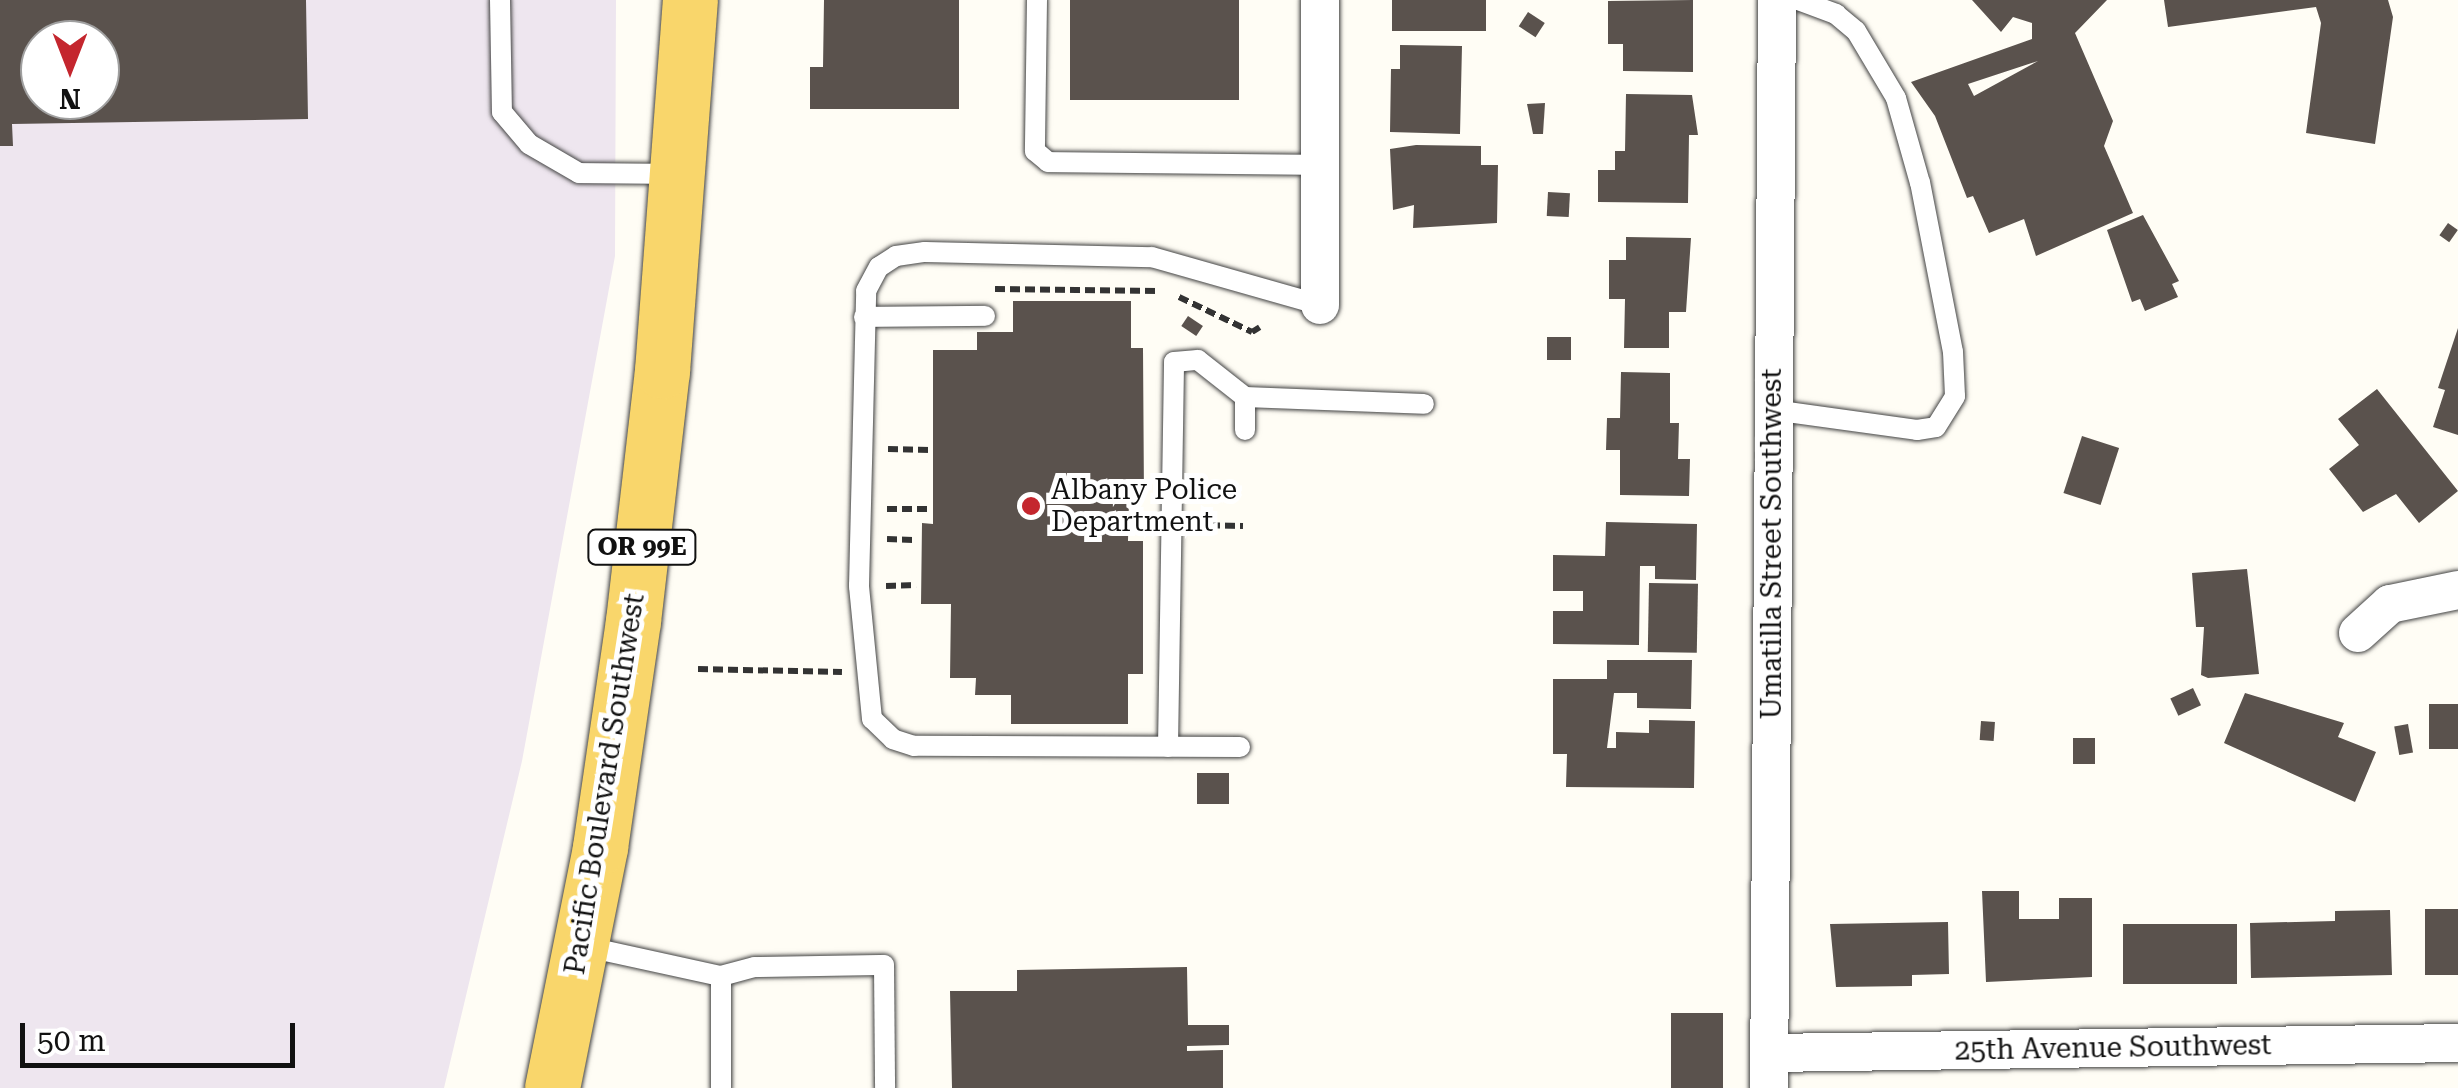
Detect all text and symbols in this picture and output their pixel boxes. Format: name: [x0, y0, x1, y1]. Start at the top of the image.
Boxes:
north arrow: [20, 20, 120, 120]
text: N: [59, 82, 81, 115]
street label: Umatilla Street Southwest: [1755, 368, 1789, 720]
place label: Albany Police Department: [1051, 473, 1237, 539]
marker: Albany Police Department: [1020, 495, 1042, 517]
road number: OR 99E: [587, 527, 697, 567]
street label: Pacific Boulevard Southwest: [558, 591, 652, 977]
scale bar: [25, 1003, 300, 1065]
text: 50 m: [37, 1023, 106, 1058]
street label: 25th Avenue Southwest: [1954, 1028, 2272, 1068]

